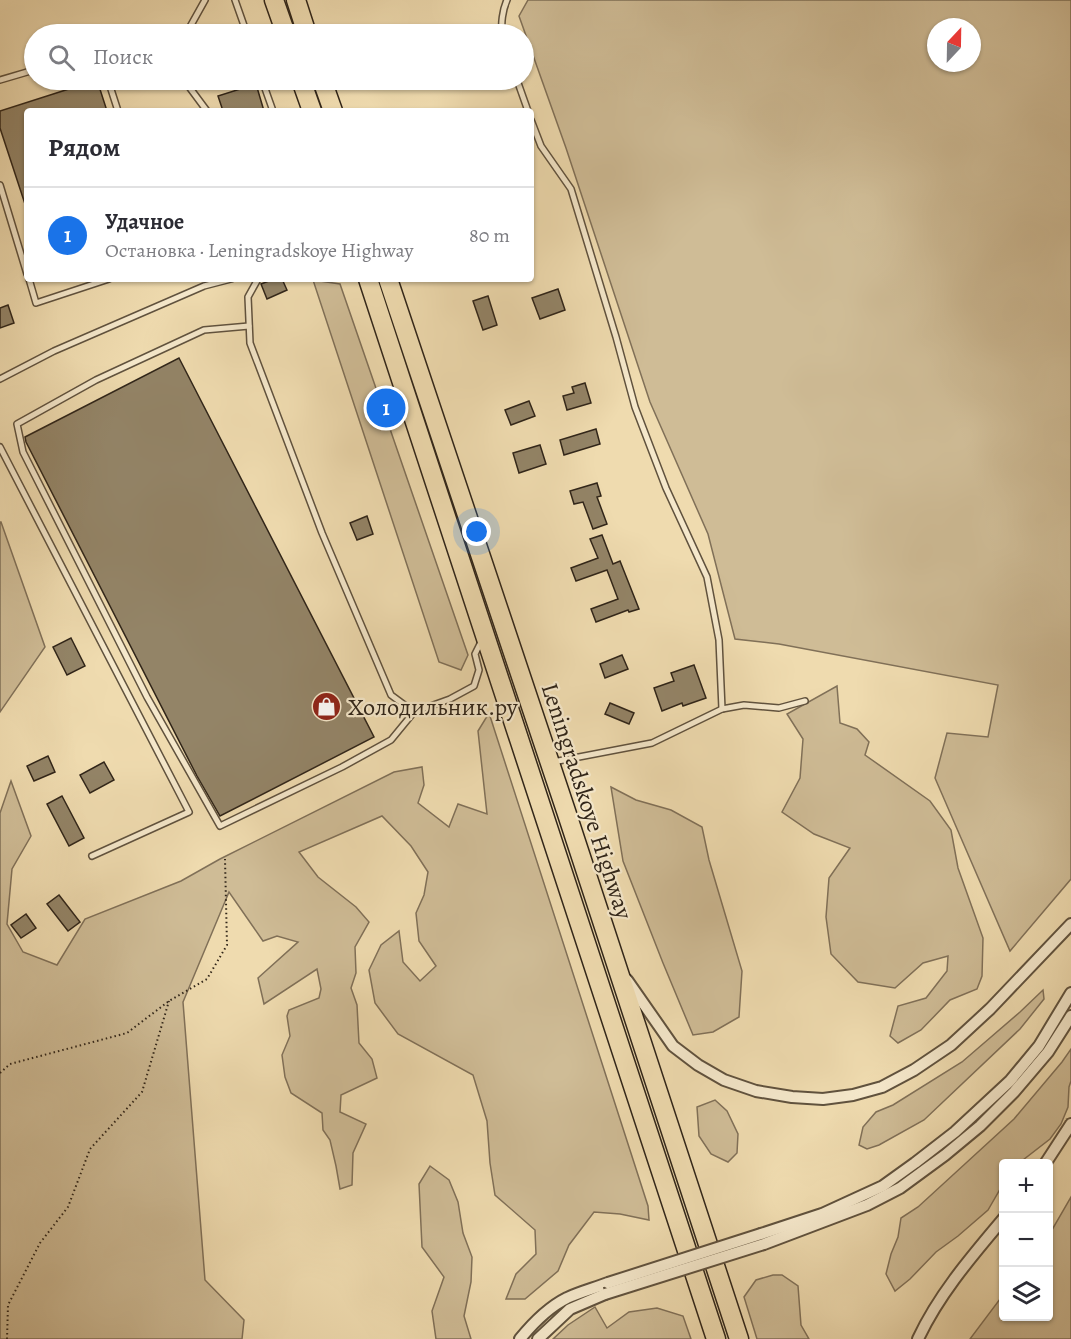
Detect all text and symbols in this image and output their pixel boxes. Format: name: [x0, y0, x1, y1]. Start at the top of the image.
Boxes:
north arrow: [927, 18, 981, 72]
search box: [24, 24, 534, 90]
icon: search: [45, 41, 78, 74]
text: Поиск: [93, 42, 153, 72]
text: Рядом: [48, 130, 120, 165]
text: Удачное: [105, 207, 184, 237]
text: 1: [64, 222, 71, 249]
text: 80 m: [469, 222, 510, 249]
text: Остановка · Leningradskoye Highway: [105, 237, 413, 264]
pin: 1: [366, 386, 406, 430]
your location: [462, 517, 491, 546]
street label: Leningradskoye Highway: [534, 679, 640, 923]
shop icon: Холодильник.ру: [311, 691, 343, 723]
place label: Холодильник.ру: [348, 691, 518, 723]
map controls: [999, 1159, 1053, 1321]
button: +: [999, 1159, 1053, 1213]
button: −: [999, 1213, 1053, 1267]
button: layers: [999, 1267, 1053, 1321]

